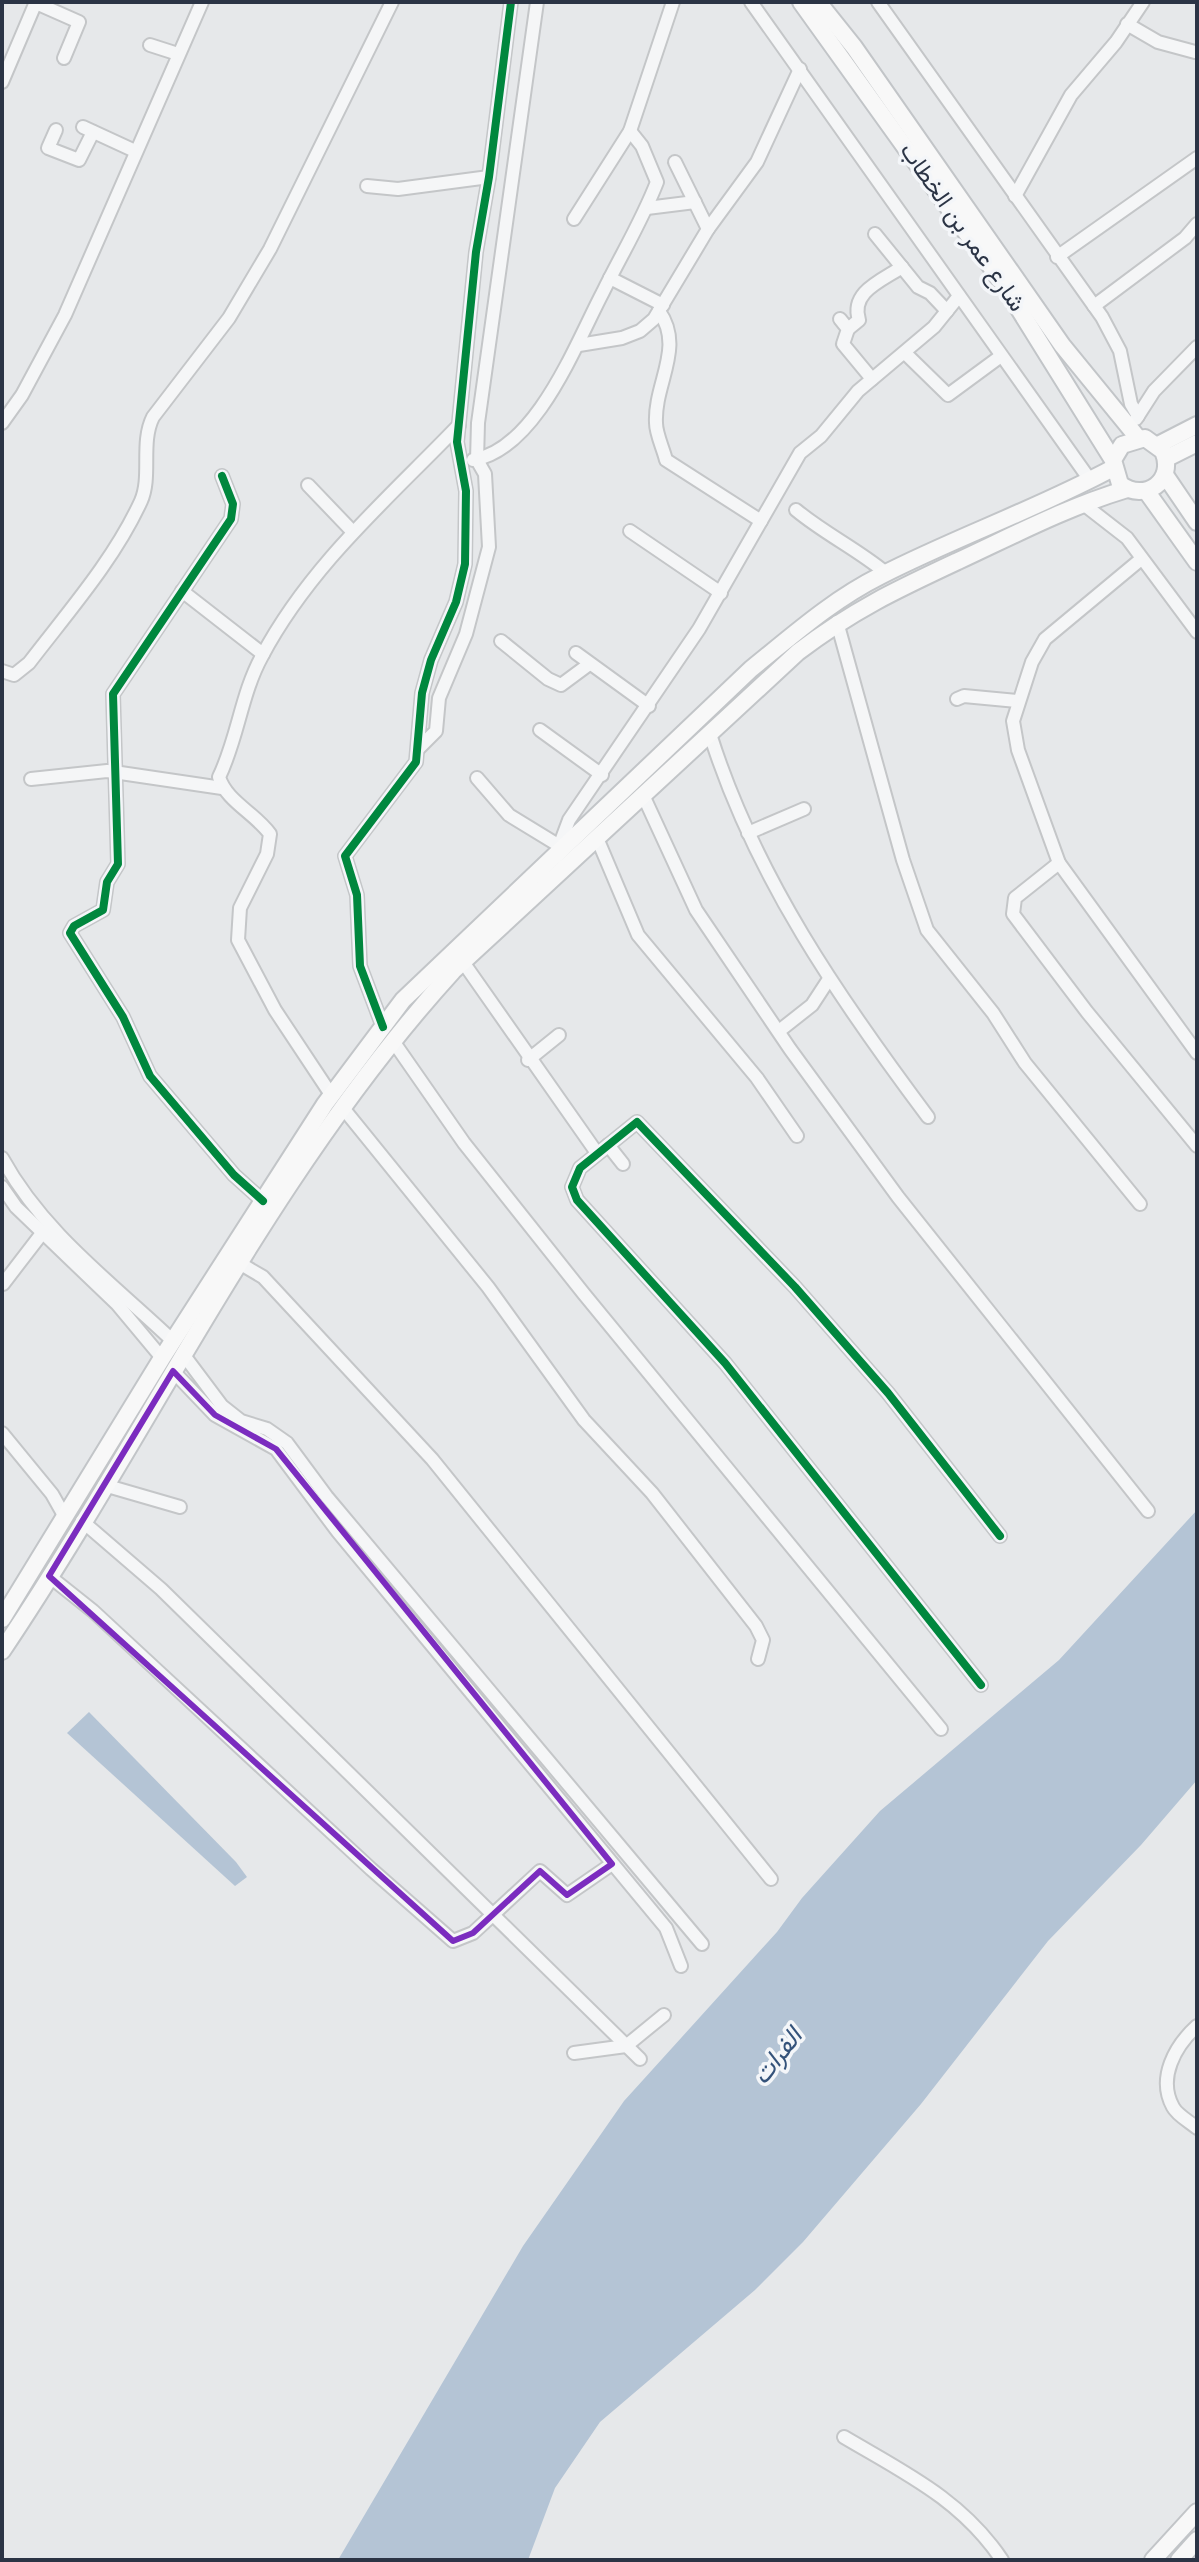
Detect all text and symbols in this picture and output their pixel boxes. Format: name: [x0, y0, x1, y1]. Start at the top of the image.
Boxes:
street label: شارع عمر بن الخطاب: [893, 137, 1032, 318]
water label: الفرات: [745, 2019, 811, 2091]

